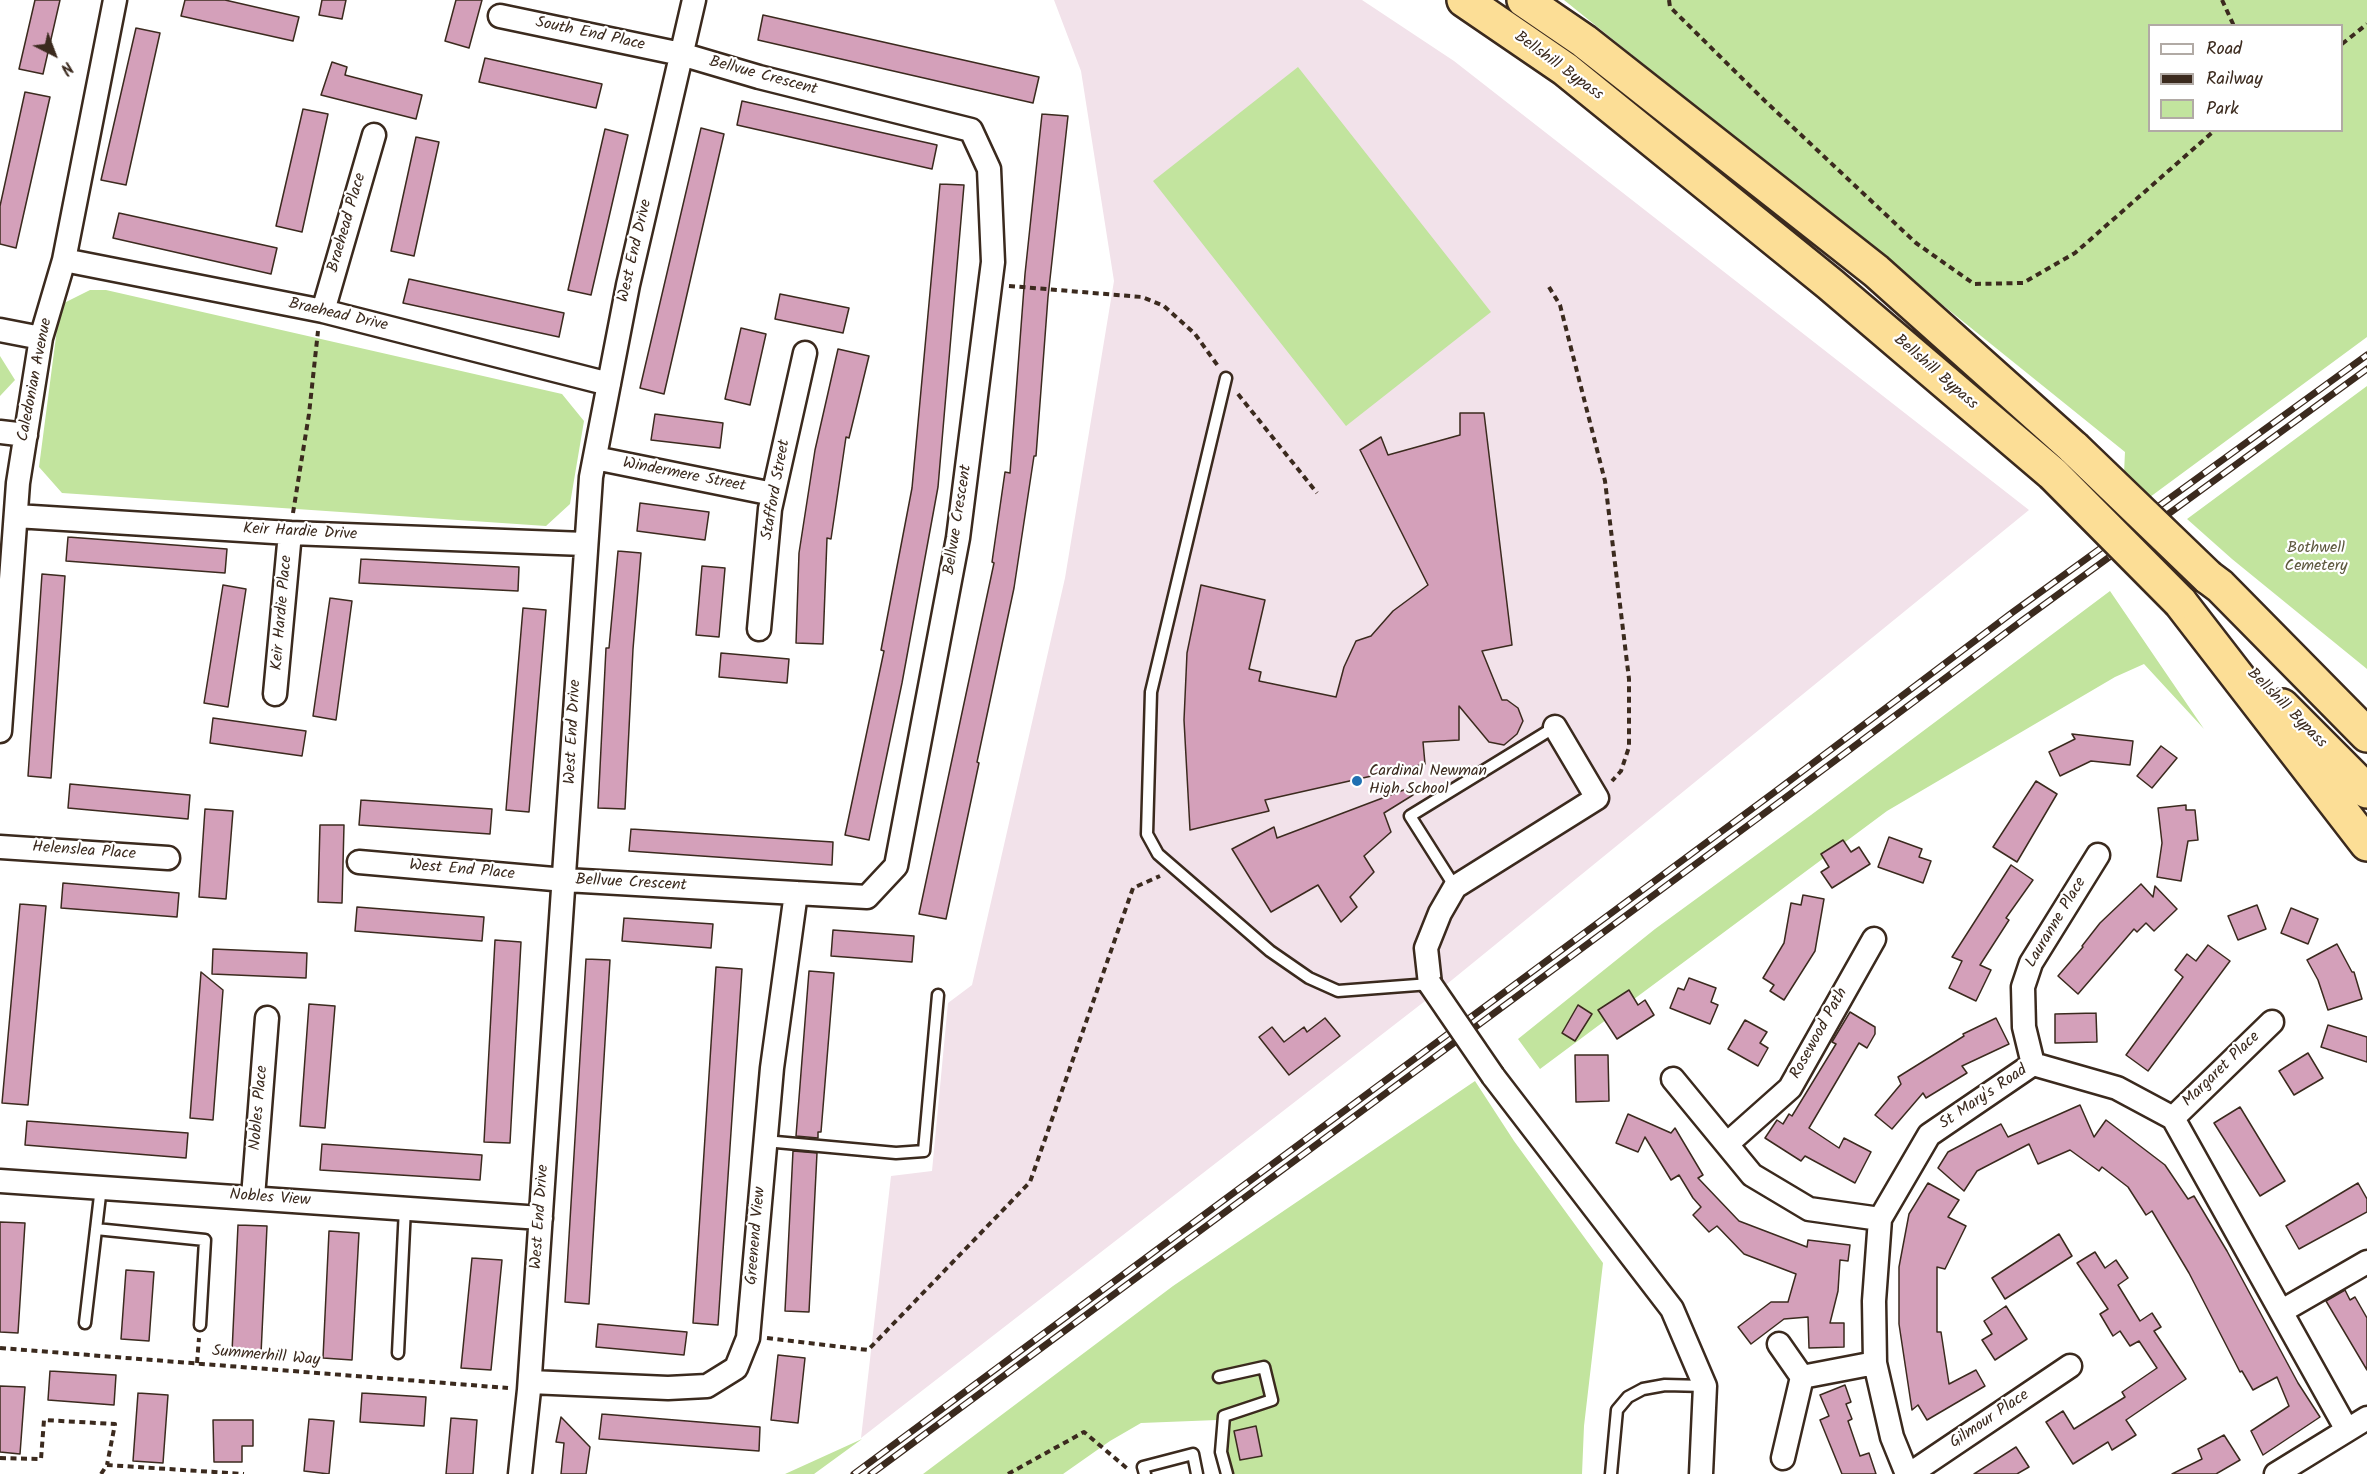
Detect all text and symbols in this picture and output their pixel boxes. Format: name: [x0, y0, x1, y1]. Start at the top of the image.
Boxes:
street label: South End Place: [534, 14, 646, 56]
north arrow: [24, 24, 84, 84]
legend: [2148, 24, 2343, 132]
street label: Bellshill Bypass: [1510, 28, 1606, 106]
text: Road: [2206, 35, 2242, 64]
street label: Bellvue Crescent: [707, 53, 819, 101]
text: N: [54, 55, 79, 80]
text: Railway: [2206, 65, 2263, 94]
text: Park: [2206, 95, 2239, 124]
street label: Braehead Place: [325, 171, 371, 275]
street label: West End Drive: [615, 198, 657, 304]
street label: Braehead Drive: [287, 295, 389, 337]
street label: Caledonian Avenue: [15, 317, 57, 443]
street label: Bellshill Bypass: [1889, 331, 1981, 415]
street label: Stafford Street: [759, 438, 795, 542]
street label: Windermere Street: [621, 455, 747, 497]
street label: Bellvue Crescent: [941, 464, 977, 576]
street label: Keir Hardie Drive: [242, 520, 358, 546]
park label: Bothwell Cemetery: [2285, 539, 2347, 577]
street label: Keir Hardie Place: [268, 555, 298, 671]
street label: Bellshill Bypass: [2242, 665, 2330, 753]
street label: West End Drive: [562, 679, 586, 785]
place label: Cardinal Newman High School: [1369, 762, 1487, 800]
marker: Cardinal Newman High School: [1350, 774, 1364, 788]
street label: Helenslea Place: [32, 839, 136, 865]
street label: West End Place: [408, 857, 516, 885]
street label: Bellvue Crescent: [575, 872, 687, 896]
street label: Lauranne Place: [2023, 874, 2091, 972]
street label: Rosewood Path: [1787, 985, 1853, 1083]
street label: Margaret Place: [2179, 1028, 2265, 1112]
street label: St Mary's Road: [1936, 1062, 2032, 1134]
street label: Nobles Place: [247, 1065, 273, 1151]
street label: West End Drive: [528, 1164, 554, 1270]
street label: Greenend View: [743, 1186, 771, 1286]
street label: Nobles View: [229, 1187, 311, 1211]
street label: Summerhill Way: [211, 1343, 321, 1371]
street label: Gilmour Place: [1947, 1387, 2033, 1453]

